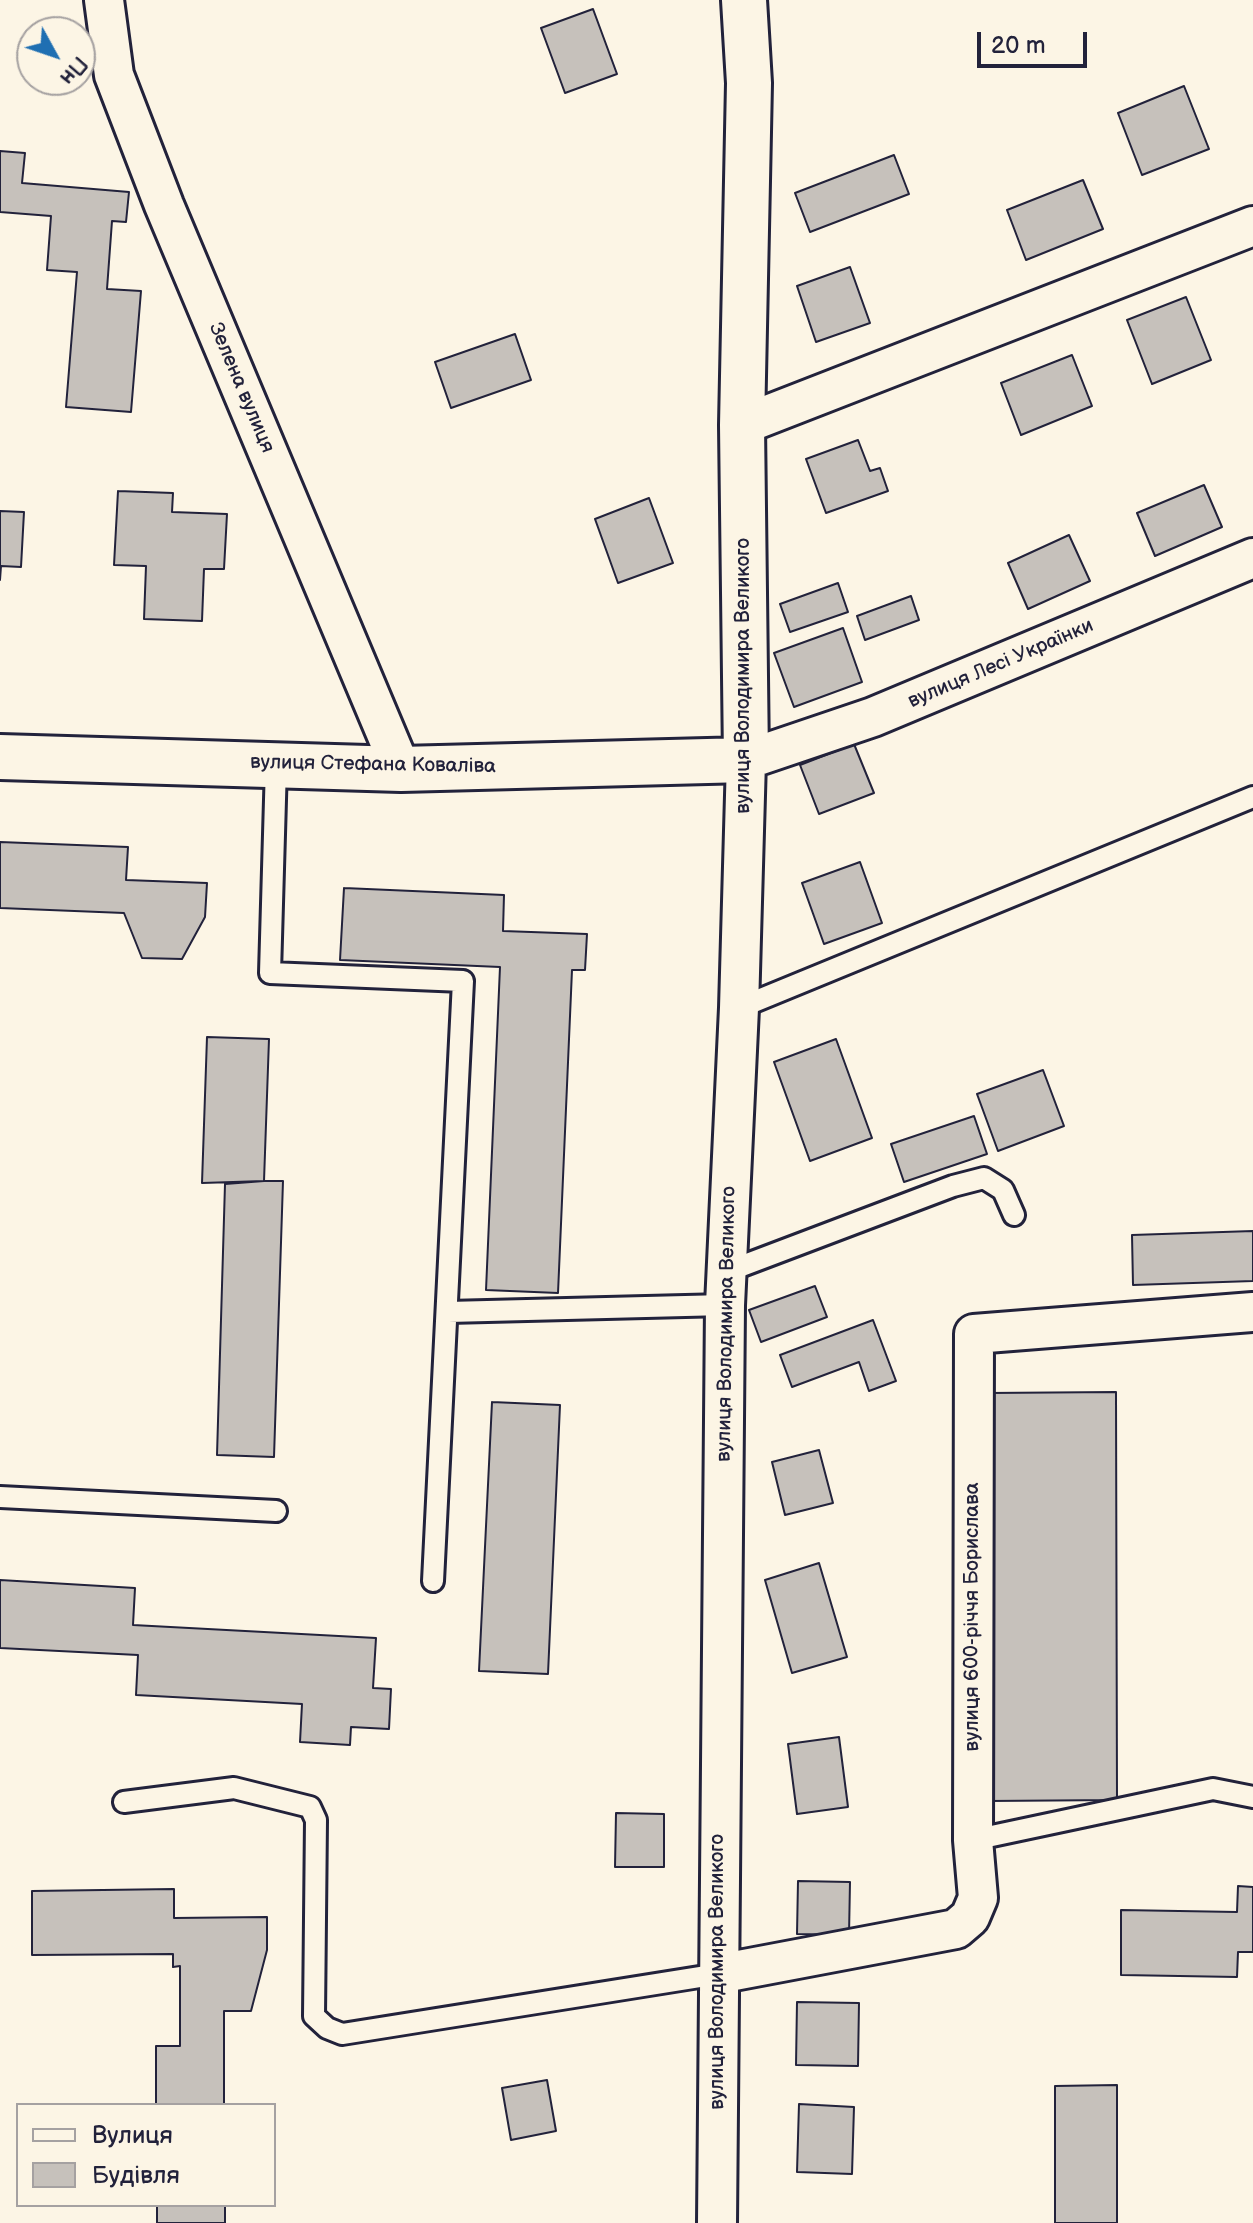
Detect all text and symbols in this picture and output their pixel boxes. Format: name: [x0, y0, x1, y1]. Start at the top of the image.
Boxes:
north arrow: [16, 16, 96, 96]
scale bar: [981, 16, 1091, 66]
text: 20 m: [991, 31, 1046, 60]
text: Пн: [53, 51, 93, 90]
street label: Зелена вулиця: [203, 319, 279, 457]
street label: вулиця Володимира Великого: [732, 538, 756, 814]
street label: вулиця Лесі Українки: [905, 614, 1097, 714]
street label: вулиця Стефана Коваліва: [250, 751, 496, 779]
street label: вулиця Володимира Великого: [713, 1186, 741, 1462]
street label: вулиця 600-річчя Борислава: [961, 1483, 985, 1751]
street label: вулиця Володимира Великого: [706, 1834, 730, 2110]
legend: [16, 2103, 276, 2207]
text: Вулиця: [92, 2121, 173, 2150]
text: Будівля: [92, 2161, 180, 2190]

